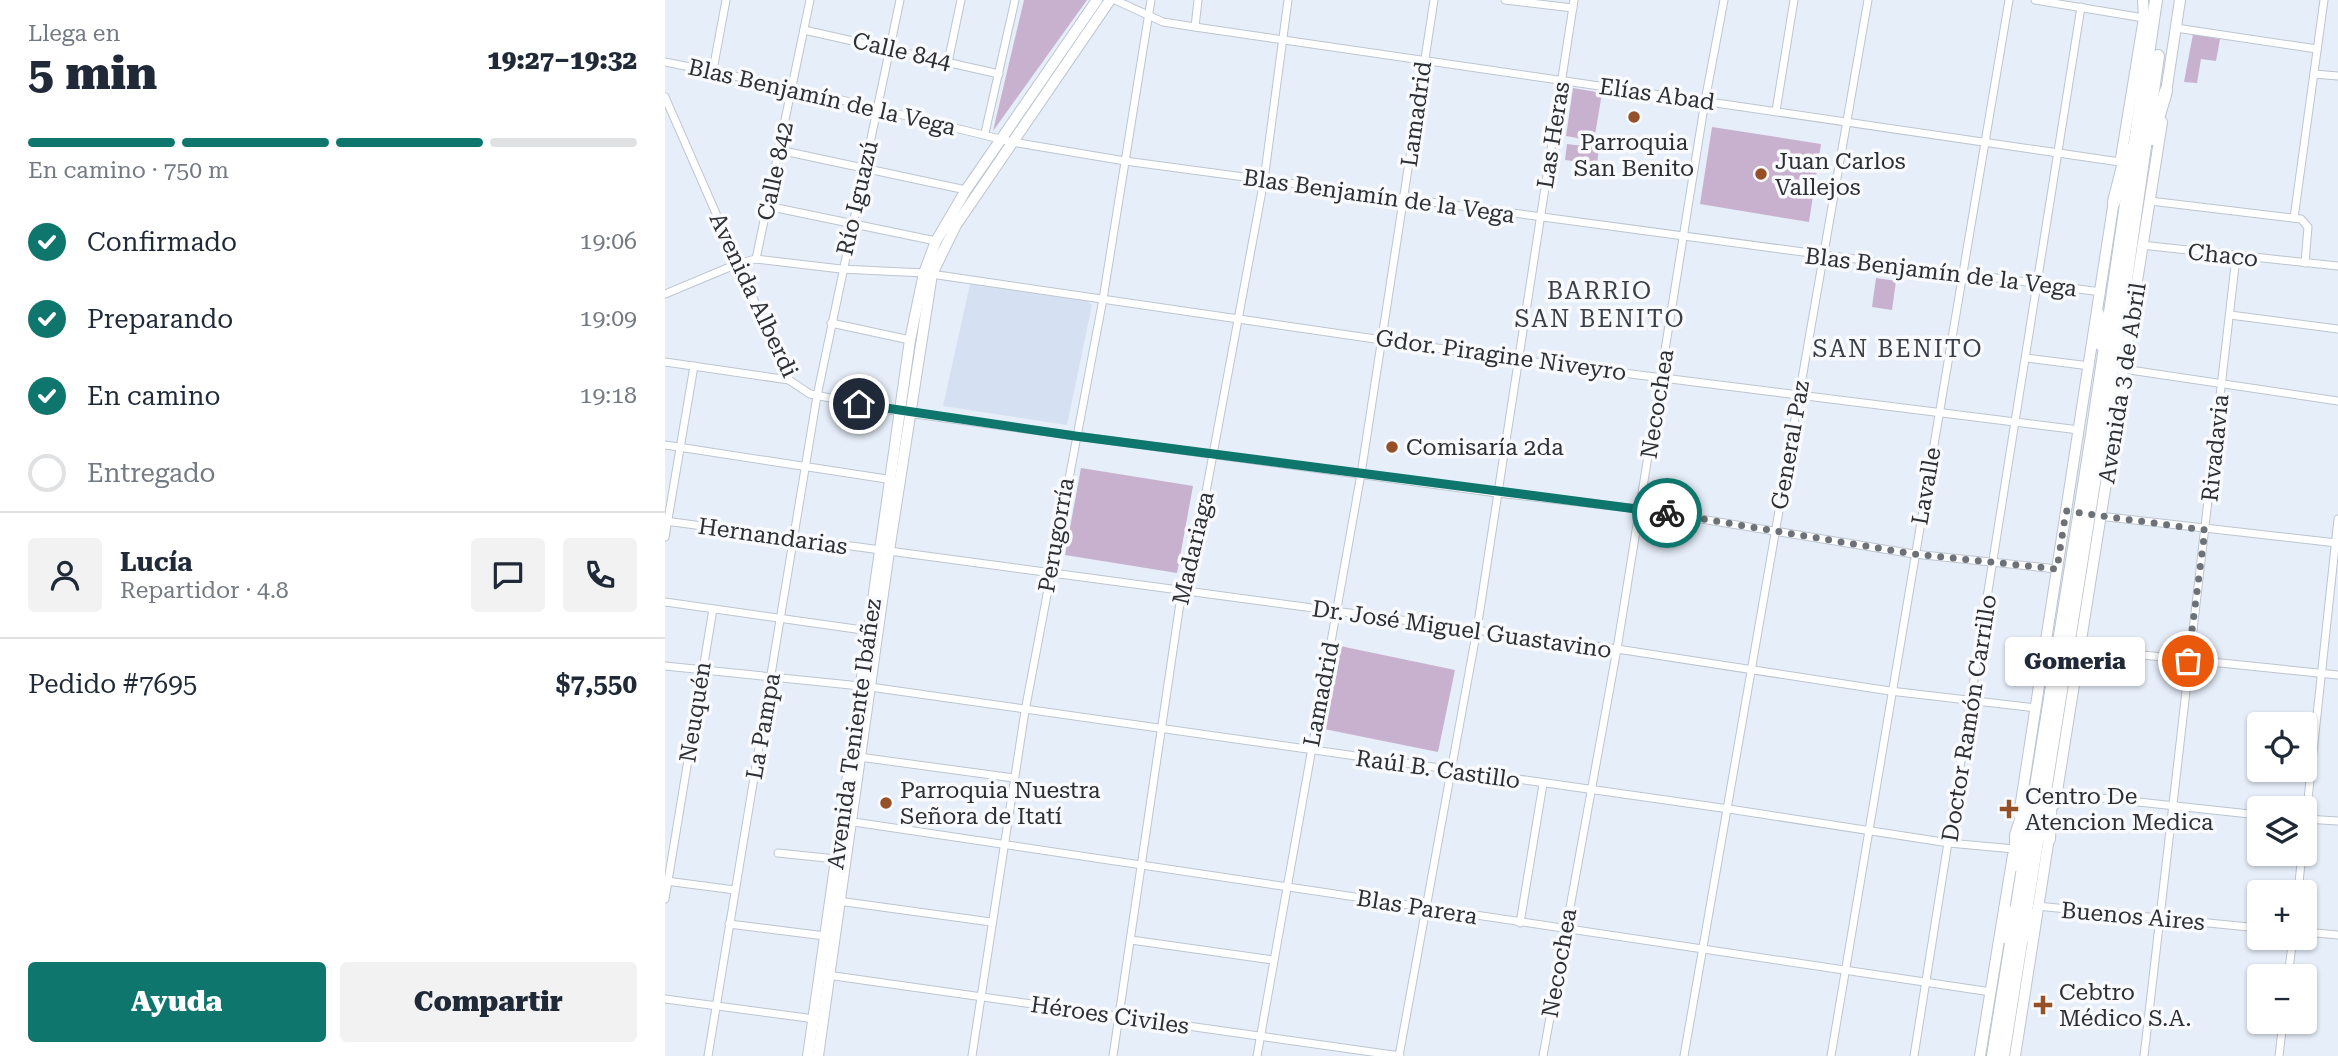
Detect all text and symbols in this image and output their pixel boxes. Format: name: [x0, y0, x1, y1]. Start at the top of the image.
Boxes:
text: Llega en: [28, 20, 120, 47]
street label: Calle 844: [850, 27, 954, 76]
text: 19:27–19:32: [487, 45, 637, 75]
text: 5 min: [28, 46, 157, 100]
street label: Blas Benjamín de la Vega: [685, 54, 959, 142]
street label: Lamadrid: [1396, 59, 1437, 169]
street label: Elías Abad: [1597, 73, 1717, 116]
street label: Las Heras: [1532, 80, 1575, 190]
marker: Parroquia San Benito: [1626, 109, 1642, 125]
street label: Calle 842: [752, 119, 799, 223]
place label: Parroquia San Benito: [1574, 129, 1694, 182]
street label: Río Iguazú: [831, 138, 884, 258]
place label: Juan Carlos Vallejos: [1775, 148, 1906, 201]
text: En camino · 750 m: [28, 157, 229, 184]
street label: Blas Benjamín de la Vega: [1241, 164, 1517, 229]
marker: Juan Carlos Vallejos: [1753, 166, 1769, 182]
street label: Avenida Alberdi: [704, 209, 803, 382]
icon: check: [28, 223, 66, 261]
text: Confirmado: [87, 227, 237, 257]
text: 19:06: [580, 228, 637, 255]
street label: Chaco: [2186, 238, 2259, 273]
street label: Blas Benjamín de la Vega: [1803, 242, 2079, 303]
district label: BARRIO SAN BENITO: [1514, 277, 1686, 333]
street label: Avenida 3 de Abril: [2093, 281, 2152, 486]
icon: check: [28, 300, 66, 338]
text: Preparando: [87, 304, 233, 334]
text: 19:09: [580, 305, 637, 332]
street label: Gdor. Piragine Niveyro: [1374, 325, 1628, 386]
district label: SAN BENITO: [1812, 335, 1984, 363]
street label: Necochea: [1636, 347, 1680, 461]
pin: [829, 374, 889, 434]
icon: check: [28, 377, 66, 415]
street label: General Paz: [1766, 378, 1815, 512]
text: En camino: [87, 381, 220, 411]
text: 19:18: [580, 382, 637, 409]
icon: home: [840, 385, 878, 423]
street label: Rivadavia: [2196, 392, 2235, 503]
place label: Comisaría 2da: [1406, 434, 1564, 461]
marker: Comisaría 2da: [1384, 439, 1400, 455]
street label: Lavalle: [1906, 445, 1947, 527]
text: Entregado: [87, 458, 216, 488]
street label: Perugorría: [1033, 475, 1080, 595]
courier: [1632, 478, 1702, 548]
street label: Madariaga: [1167, 488, 1220, 607]
icon: bike: [1648, 494, 1686, 532]
street label: Hernandarias: [697, 513, 849, 560]
button: person: [28, 538, 102, 612]
button: chat: [471, 538, 545, 612]
button: phone: [563, 538, 637, 612]
text: Lucía: [120, 547, 193, 577]
text: Repartidor · 4.8: [120, 577, 289, 604]
street label: Doctor Ramón Carrillo: [1937, 592, 2002, 844]
street label: Dr. José Miguel Guastavino: [1310, 595, 1613, 664]
street label: Avenida Teniente Ibáñez: [822, 597, 887, 871]
pin: [2158, 631, 2218, 691]
callout: Gomeria: [2006, 636, 2146, 686]
street label: Lamadrid: [1298, 639, 1345, 749]
icon: bag: [2169, 642, 2207, 680]
text: Gomeria: [2024, 648, 2126, 675]
street label: Neuquén: [674, 660, 717, 764]
text: Pedido #7695: [28, 669, 197, 699]
text: $7,550: [556, 669, 637, 699]
street label: La Pampa: [741, 670, 786, 781]
map controls: [2247, 712, 2317, 1034]
button: locate: [2247, 712, 2317, 782]
street label: Raúl B. Castillo: [1354, 745, 1522, 794]
place label: Parroquia Nuestra Señora de Itatí: [900, 777, 1101, 830]
place label: Centro De Atencion Medica: [2025, 783, 2214, 836]
marker: Parroquia Nuestra Señora de Itatí: [878, 795, 894, 811]
button: layers: [2247, 796, 2317, 866]
marker: Centro De Atencion Medica: [1999, 799, 2019, 819]
button: +: [2247, 880, 2317, 950]
street label: Blas Parera: [1355, 885, 1480, 930]
street label: Buenos Aires: [2060, 897, 2206, 936]
street label: Necochea: [1537, 906, 1582, 1020]
button: Ayuda: [28, 962, 326, 1042]
button: Compartir: [340, 962, 637, 1042]
button: −: [2247, 964, 2317, 1034]
place label: Cebtro Médico S.A.: [2059, 979, 2191, 1032]
street label: Héroes Civiles: [1029, 991, 1191, 1040]
marker: Cebtro Médico S.A.: [2033, 995, 2053, 1015]

